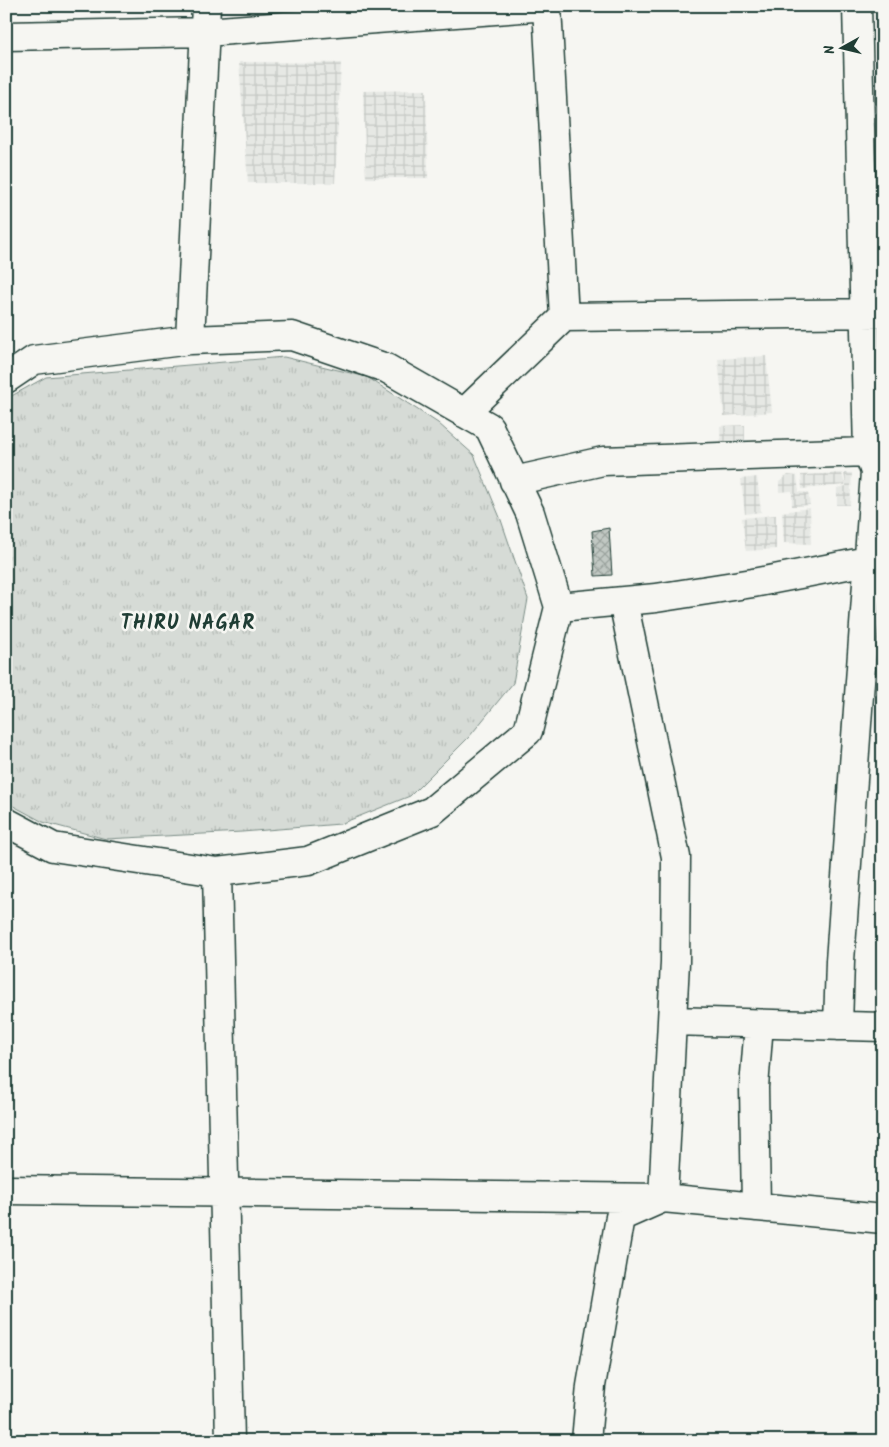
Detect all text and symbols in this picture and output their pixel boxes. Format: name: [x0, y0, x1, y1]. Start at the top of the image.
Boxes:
north arrow: [816, 22, 866, 72]
text: N: [819, 44, 842, 56]
district label: THIRU NAGAR: [121, 608, 255, 640]

